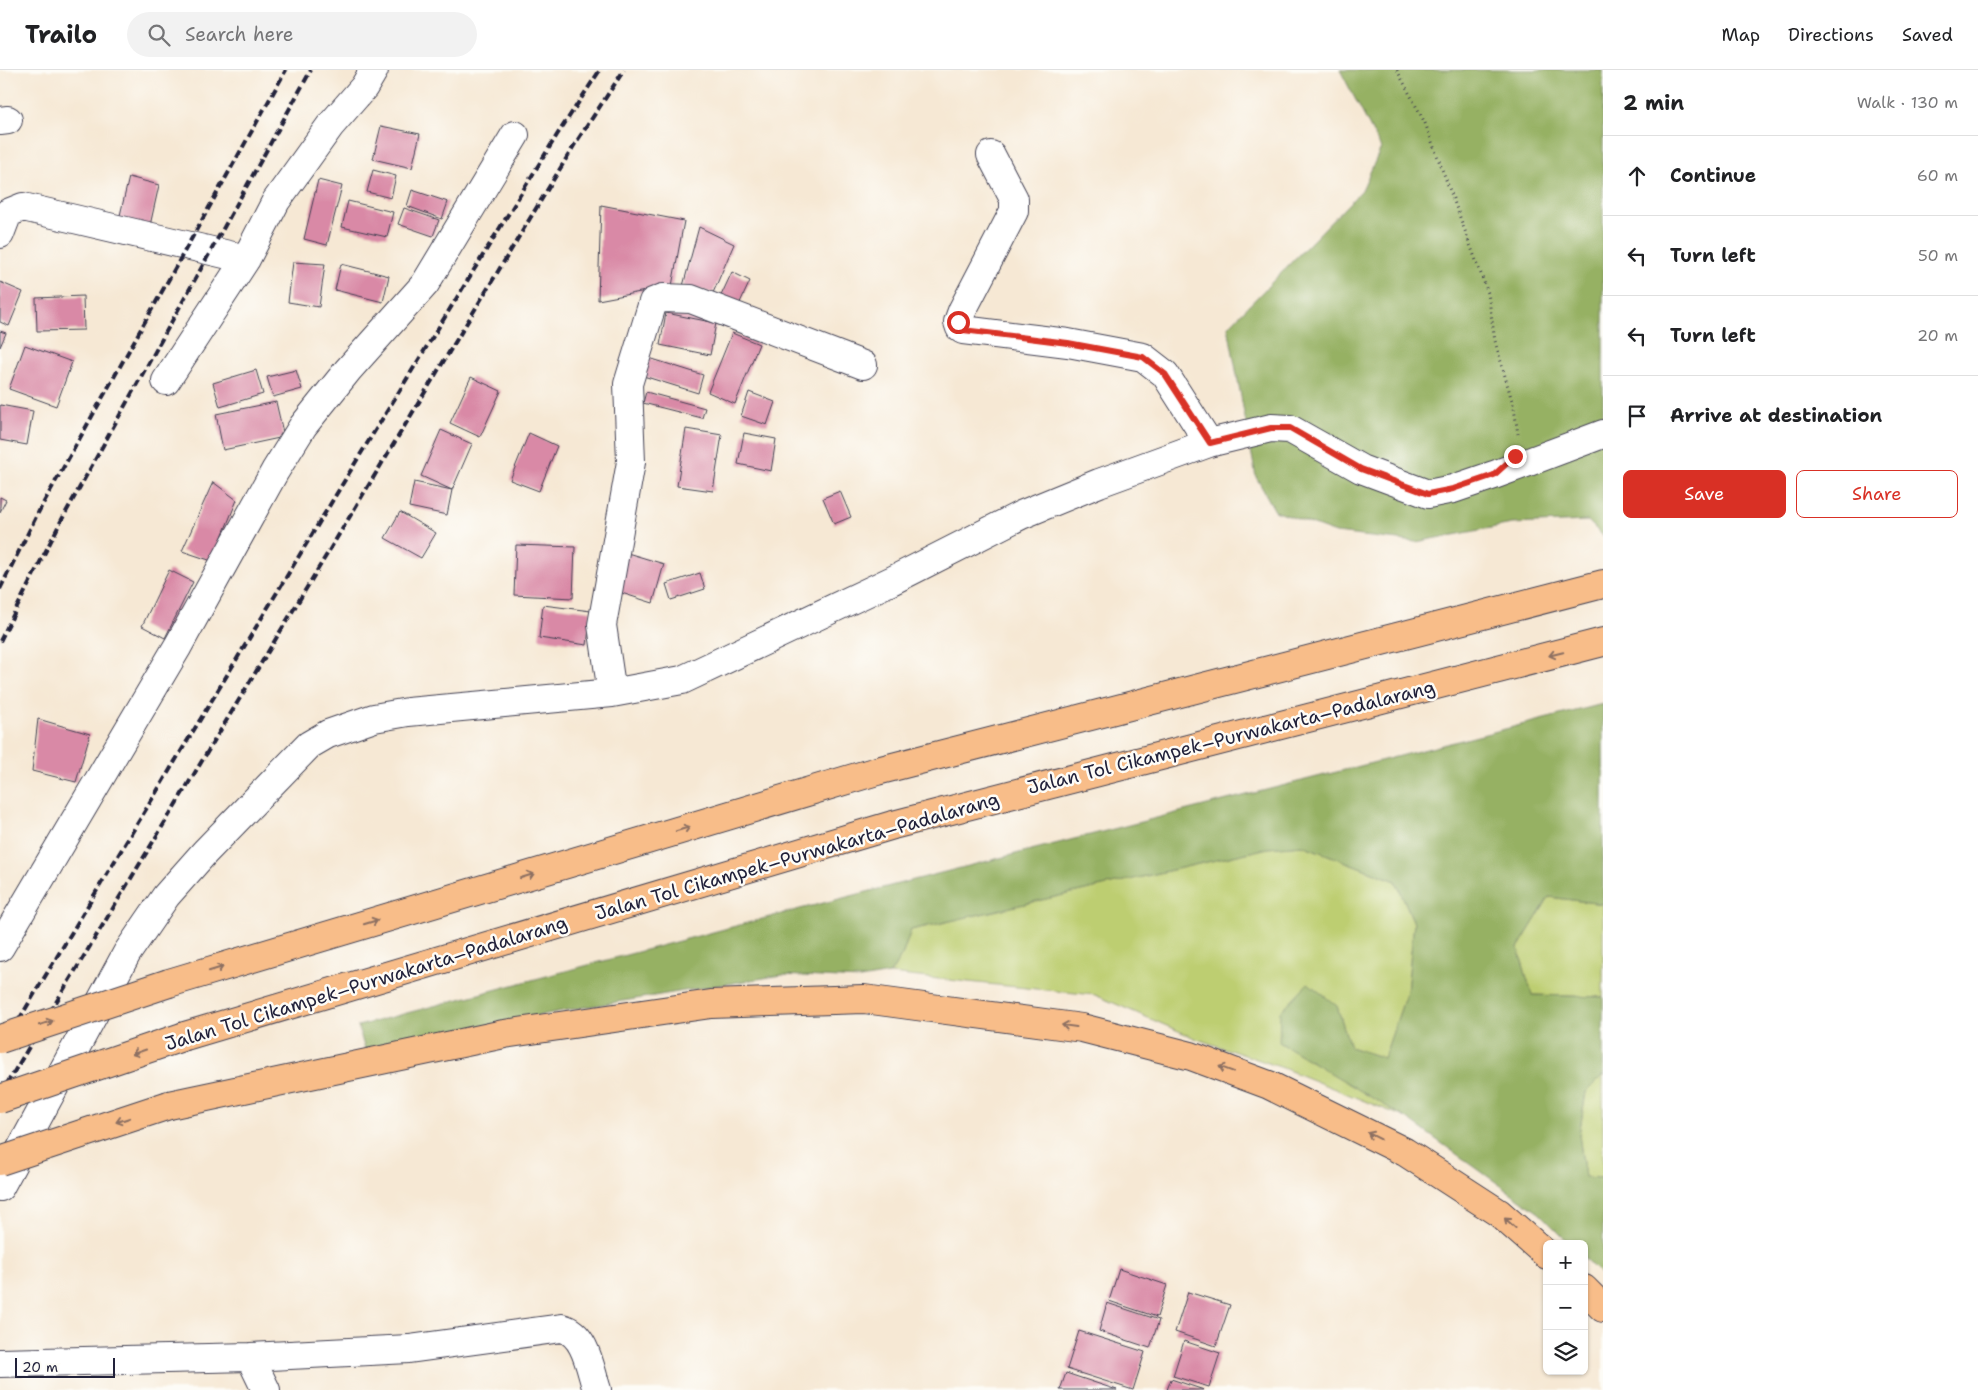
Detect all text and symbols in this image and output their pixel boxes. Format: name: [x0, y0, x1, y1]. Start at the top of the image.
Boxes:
search box: [127, 12, 477, 57]
text: Trailo: [25, 19, 97, 51]
icon: search: [145, 21, 173, 49]
text: Search here: [185, 22, 294, 47]
text: Map: [1722, 23, 1760, 47]
text: Directions: [1788, 23, 1874, 47]
text: Saved: [1902, 23, 1953, 47]
text: 2 min: [1623, 89, 1684, 117]
text: Walk · 130 m: [1857, 92, 1958, 113]
icon: ahead: [1623, 162, 1651, 190]
text: Continue: [1670, 163, 1756, 188]
text: 60 m: [1917, 165, 1958, 186]
icon: left: [1623, 242, 1651, 270]
text: Turn left: [1670, 243, 1756, 268]
text: 50 m: [1918, 245, 1958, 266]
route start: [947, 311, 970, 334]
icon: left: [1623, 322, 1651, 350]
text: Turn left: [1670, 323, 1756, 348]
text: 20 m: [1917, 325, 1958, 346]
icon: arrive: [1623, 402, 1651, 430]
text: Arrive at destination: [1670, 403, 1882, 428]
route end: [1504, 445, 1527, 468]
button: Save: [1623, 470, 1786, 518]
button: Share: [1796, 470, 1958, 518]
one-way arrow: [1548, 650, 1564, 659]
street label: Jalan Tol Cikampek–Purwakarta–Padalarang: [1025, 674, 1437, 800]
street label: Jalan Tol Cikampek–Purwakarta–Padalarang: [592, 786, 1002, 926]
one-way arrow: [674, 824, 690, 834]
one-way arrow: [519, 870, 535, 880]
street label: Jalan Tol Cikampek–Purwakarta–Padalarang: [162, 910, 570, 1056]
one-way arrow: [363, 917, 379, 927]
one-way arrow: [207, 964, 223, 974]
one-way arrow: [38, 1018, 54, 1028]
one-way arrow: [1062, 1021, 1078, 1031]
one-way arrow: [132, 1048, 147, 1057]
one-way arrow: [1219, 1064, 1234, 1073]
one-way arrow: [115, 1116, 131, 1126]
one-way arrow: [1366, 1131, 1381, 1141]
one-way arrow: [1504, 1217, 1517, 1229]
map controls: [1543, 1240, 1588, 1375]
button: +: [1543, 1240, 1588, 1285]
button: −: [1543, 1285, 1588, 1330]
button: layers: [1543, 1330, 1588, 1375]
scale bar: [15, 1355, 115, 1378]
text: 20 m: [22, 1358, 58, 1376]

